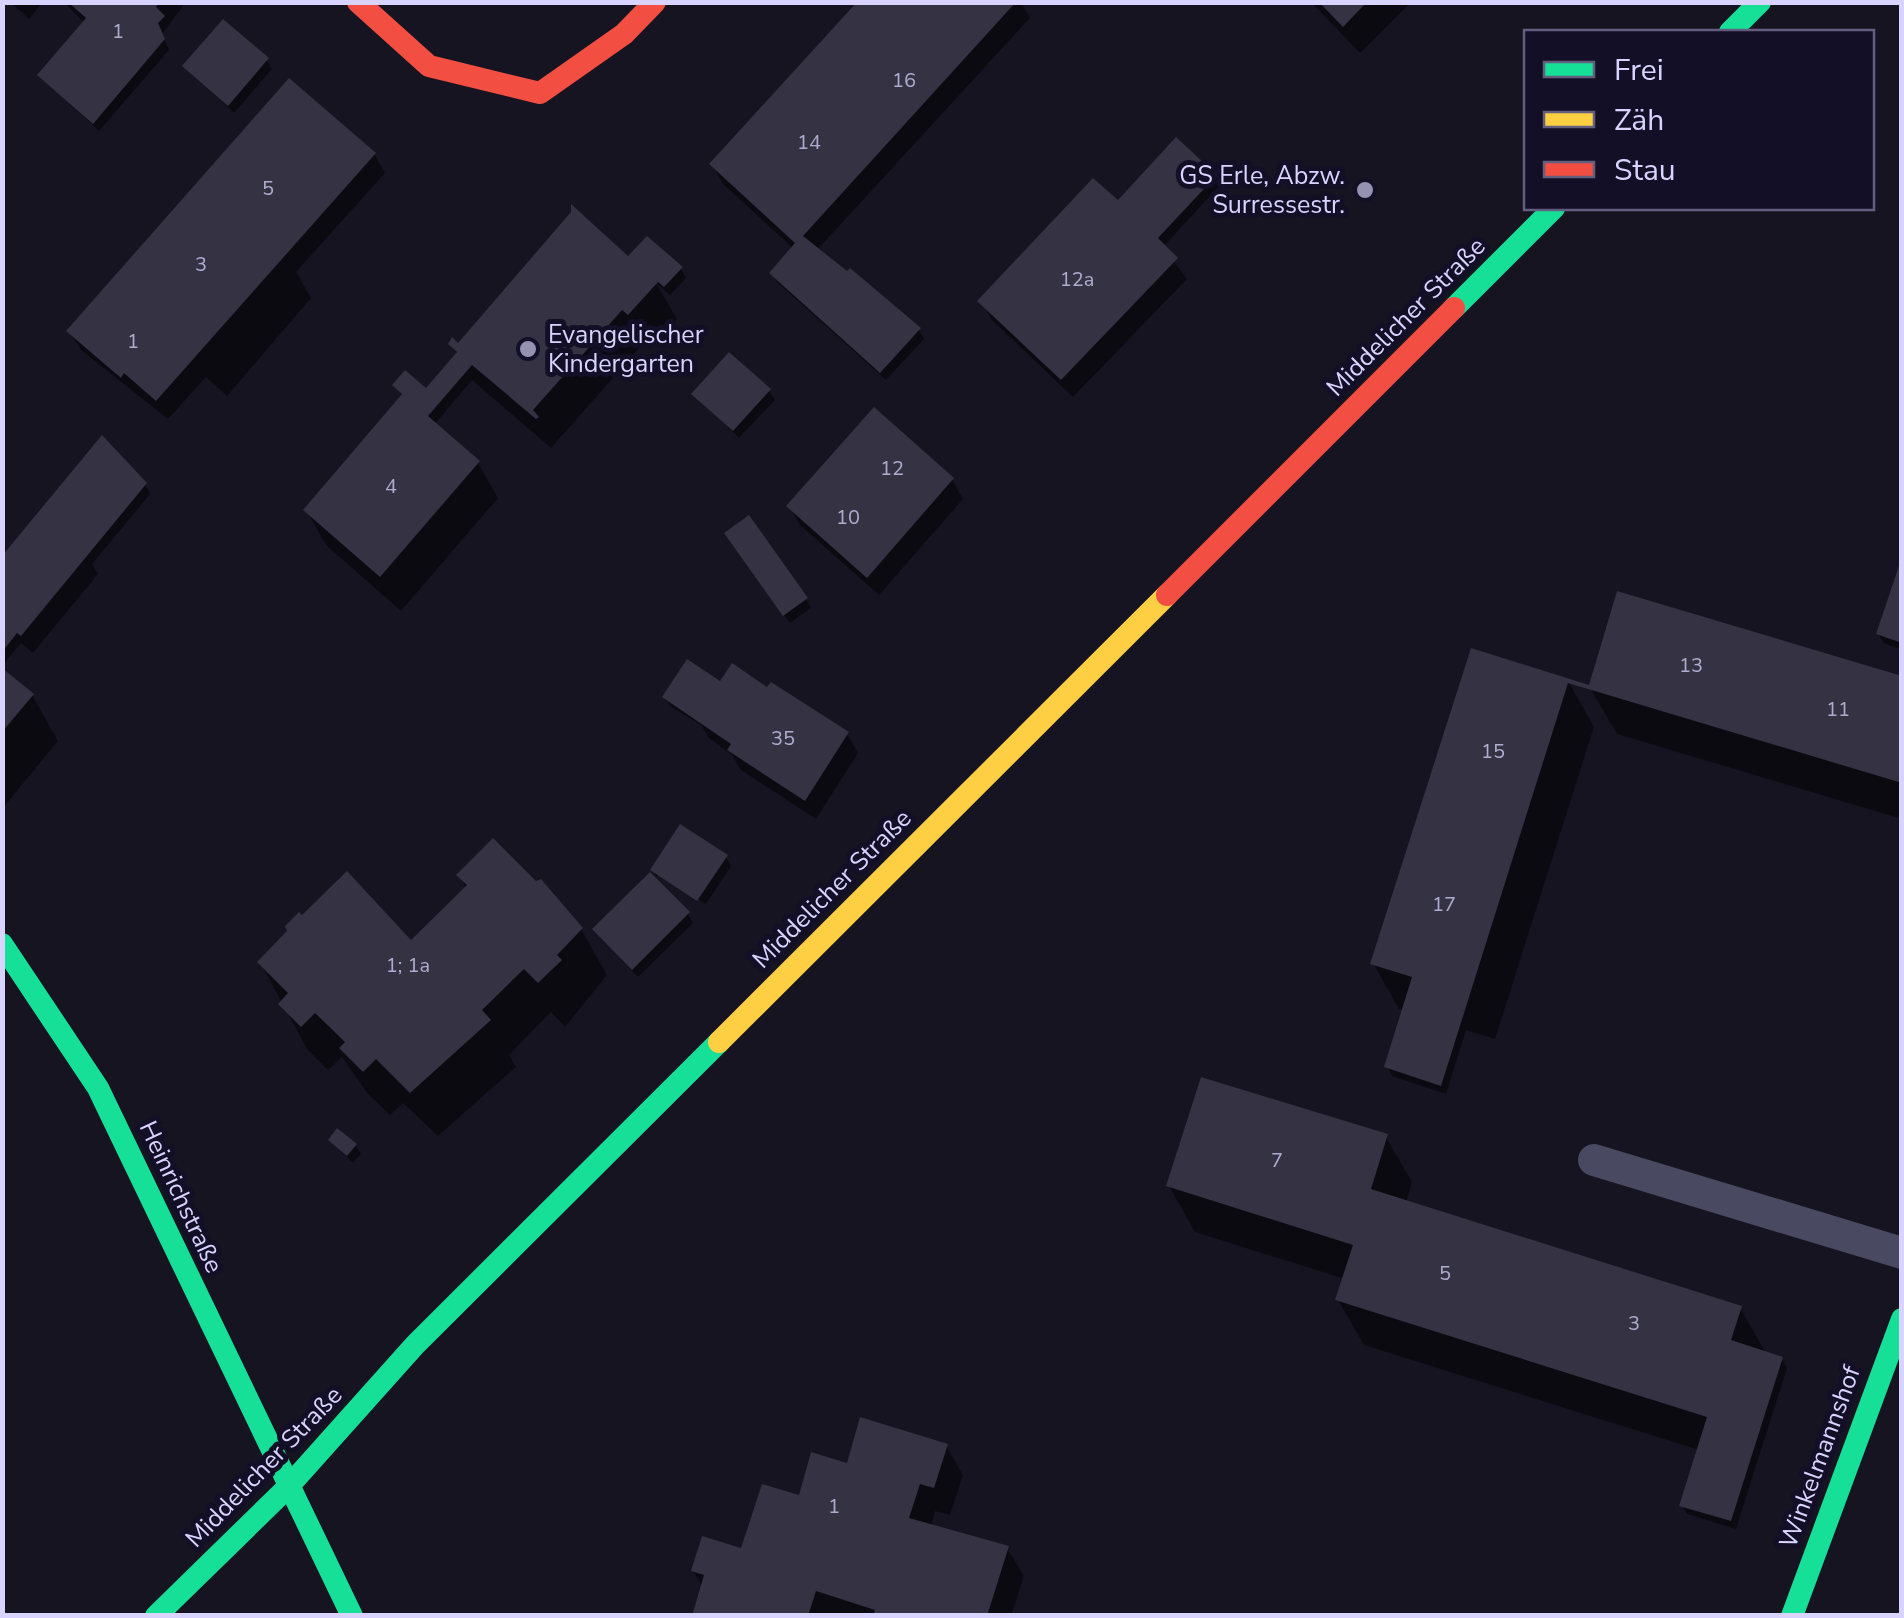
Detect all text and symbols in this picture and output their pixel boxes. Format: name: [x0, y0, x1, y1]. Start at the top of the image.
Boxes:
house number: 1: [112, 18, 124, 45]
legend: [1524, 30, 1874, 210]
text: Frei: [1614, 50, 1664, 91]
house number: 16: [892, 67, 916, 94]
text: Zäh: [1614, 100, 1664, 141]
house number: 14: [797, 129, 821, 156]
text: Stau: [1614, 150, 1676, 191]
place label: GS Erle, Abzw. Surressestr.: [1179, 159, 1345, 222]
house number: 5: [262, 175, 274, 202]
marker: GS Erle, Abzw. Surressestr.: [1354, 179, 1376, 201]
street label: Middelicher Straße: [1319, 230, 1493, 404]
house number: 3: [195, 251, 207, 278]
house number: 12a: [1060, 266, 1094, 293]
place label: Evangelischer Kindergarten: [548, 318, 704, 381]
house number: 1: [127, 328, 139, 355]
marker: Evangelischer Kindergarten: [517, 338, 539, 360]
house number: 12: [880, 455, 904, 482]
house number: 4: [385, 473, 397, 500]
house number: 10: [836, 504, 860, 531]
house number: 13: [1679, 652, 1703, 679]
house number: 11: [1826, 696, 1850, 723]
house number: 35: [771, 725, 795, 752]
house number: 15: [1481, 738, 1505, 765]
street label: Middelicher Straße: [745, 802, 919, 976]
house number: 17: [1432, 891, 1456, 918]
house number: 1; 1a: [386, 952, 430, 979]
street label: Heinrichstraße: [131, 1115, 231, 1279]
house number: 7: [1271, 1147, 1283, 1174]
house number: 5: [1439, 1260, 1451, 1287]
house number: 3: [1628, 1310, 1640, 1337]
street label: Winkelmannshof: [1771, 1360, 1869, 1553]
street label: Middelicher Straße: [178, 1379, 350, 1555]
house number: 1: [828, 1493, 840, 1520]

